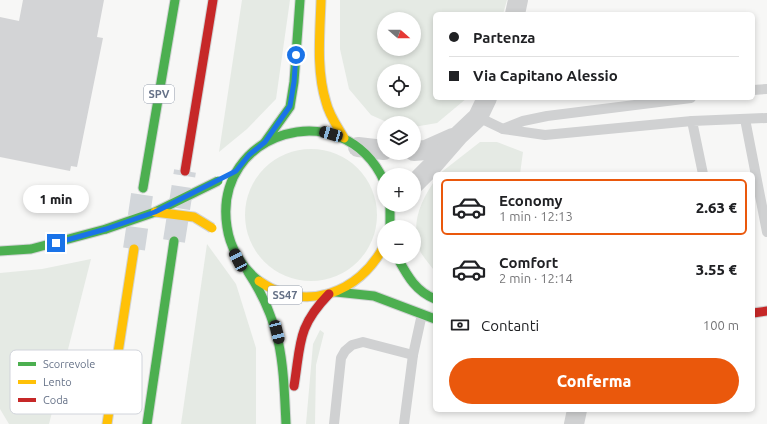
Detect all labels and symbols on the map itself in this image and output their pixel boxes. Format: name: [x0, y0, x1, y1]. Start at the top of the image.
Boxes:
north arrow: [377, 12, 421, 56]
route start: [287, 46, 305, 64]
road number: SPV: [144, 85, 174, 103]
car: [318, 125, 344, 143]
callout: 1 min: [23, 185, 89, 213]
route end: [47, 234, 65, 252]
car: [227, 247, 249, 273]
road number: SS47: [268, 286, 302, 304]
car: [268, 319, 286, 345]
legend: [10, 350, 142, 414]
text: Scorrevole: [43, 358, 95, 370]
text: Lento: [43, 376, 72, 388]
text: Coda: [43, 394, 68, 406]

